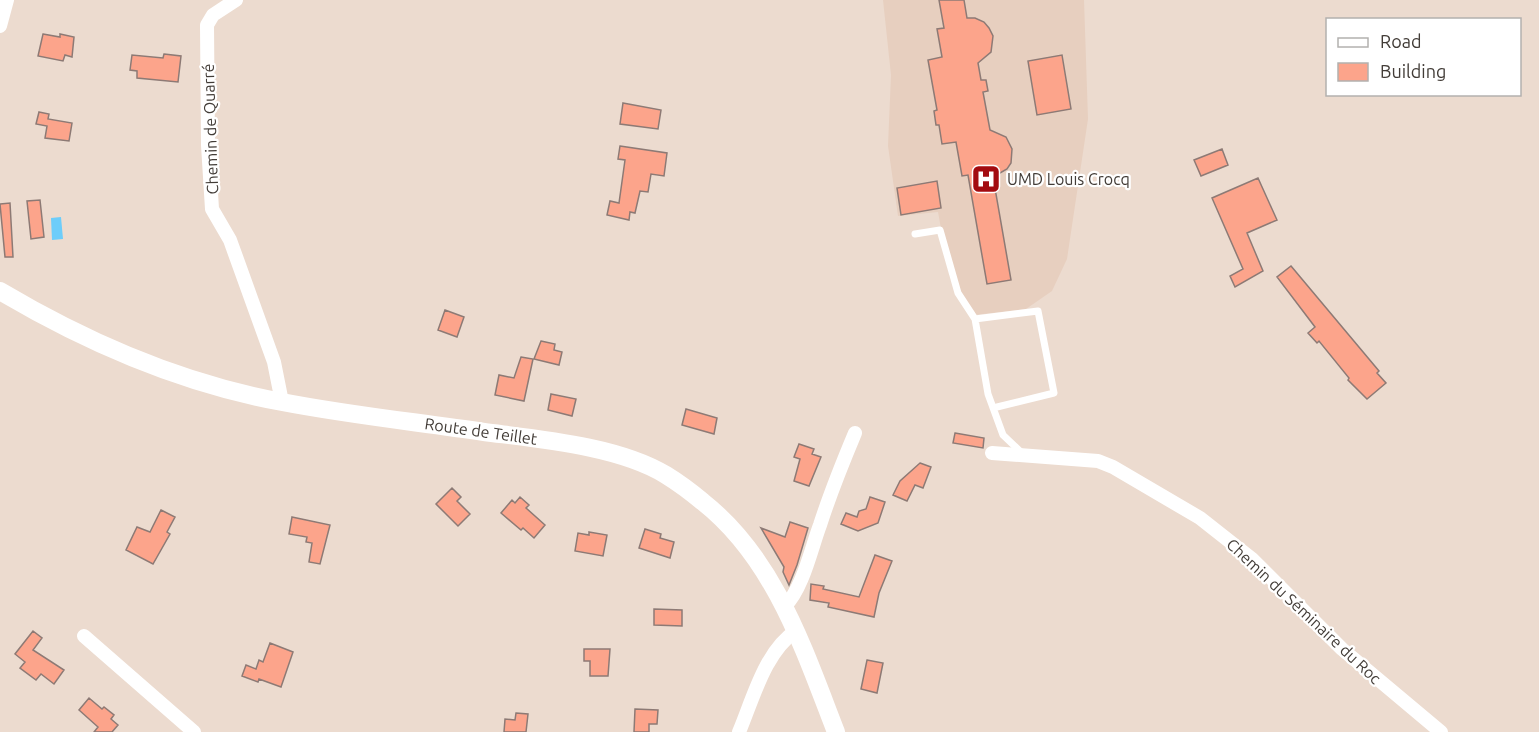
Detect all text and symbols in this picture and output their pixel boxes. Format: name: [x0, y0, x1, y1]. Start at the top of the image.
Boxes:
legend: [1326, 18, 1521, 96]
text: Road: [1380, 31, 1422, 51]
text: Building: [1380, 61, 1446, 81]
street label: Chemin de Quarré: [199, 63, 221, 195]
hospital icon: UMD Louis Crocq: [970, 163, 1002, 195]
place label: UMD Louis Crocq: [1007, 170, 1130, 188]
street label: Route de Teillet: [424, 414, 539, 448]
street label: Chemin du Séminaire du Roc: [1223, 535, 1385, 688]

